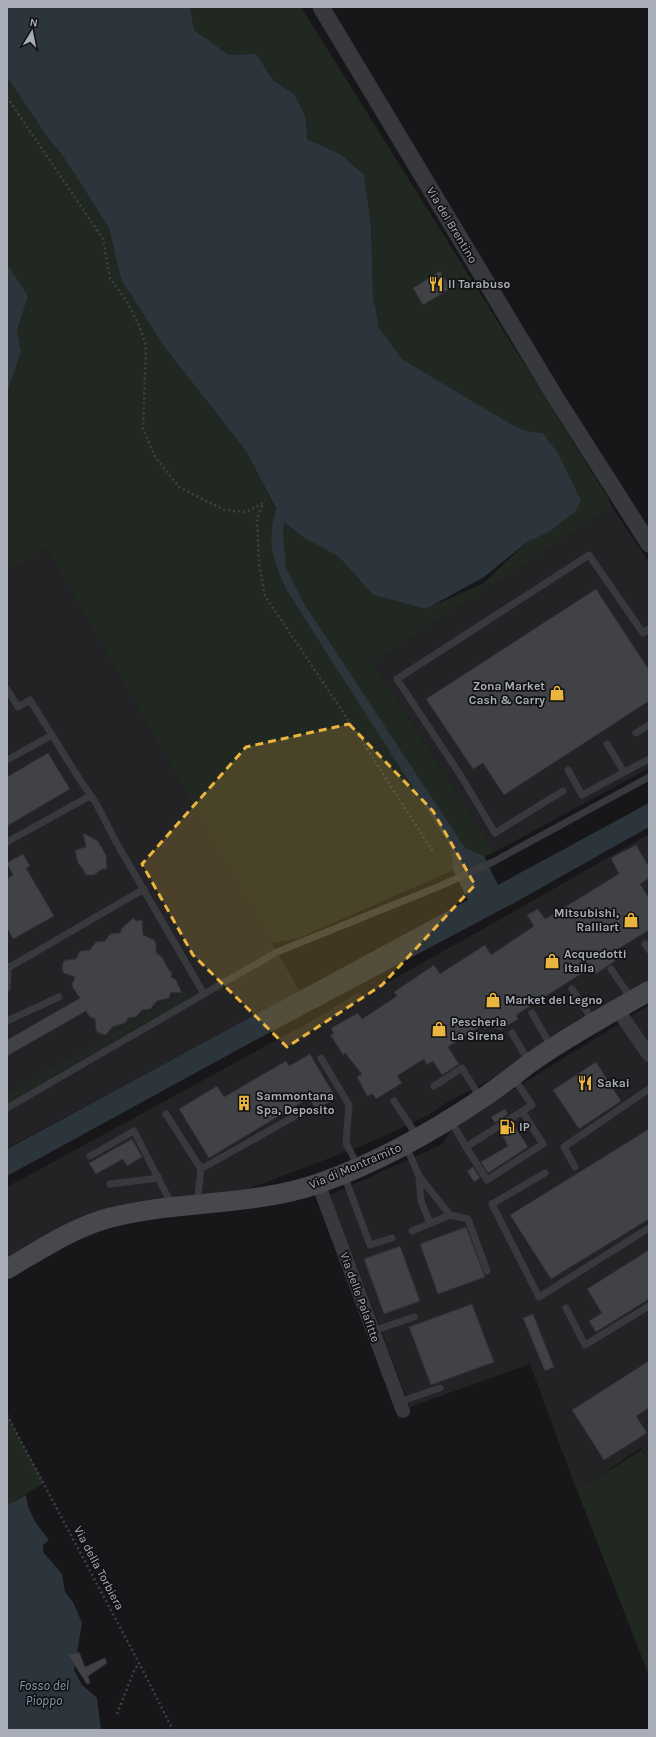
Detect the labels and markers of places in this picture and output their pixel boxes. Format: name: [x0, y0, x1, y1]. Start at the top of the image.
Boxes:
restaurant icon: Il Tarabuso: [427, 275, 445, 293]
place label: Il Tarabuso: [448, 277, 511, 291]
place label: Zona Market Cash & Carry: [469, 679, 545, 707]
shop icon: Zona Market Cash & Carry: [548, 684, 566, 702]
place label: Mitsubishi, Ralliart: [554, 906, 619, 934]
shop icon: Mitsubishi, Ralliart: [622, 911, 640, 929]
place label: Acquedotti italia: [564, 947, 627, 975]
shop icon: Acquedotti italia: [543, 952, 561, 970]
shop icon: Market del Legno: [484, 991, 502, 1009]
place label: Market del Legno: [505, 993, 603, 1007]
place label: Pescheria La Sirena: [451, 1015, 507, 1043]
shop icon: Pescheria La Sirena: [430, 1020, 448, 1038]
restaurant icon: Sakai: [576, 1074, 594, 1092]
place label: Sakai: [597, 1076, 630, 1090]
place label: Sammontana Spa, Deposito: [256, 1089, 335, 1117]
building icon: Sammontana Spa, Deposito: [235, 1094, 253, 1112]
fuel station icon: IP: [498, 1118, 516, 1136]
place label: IP: [519, 1120, 530, 1134]

